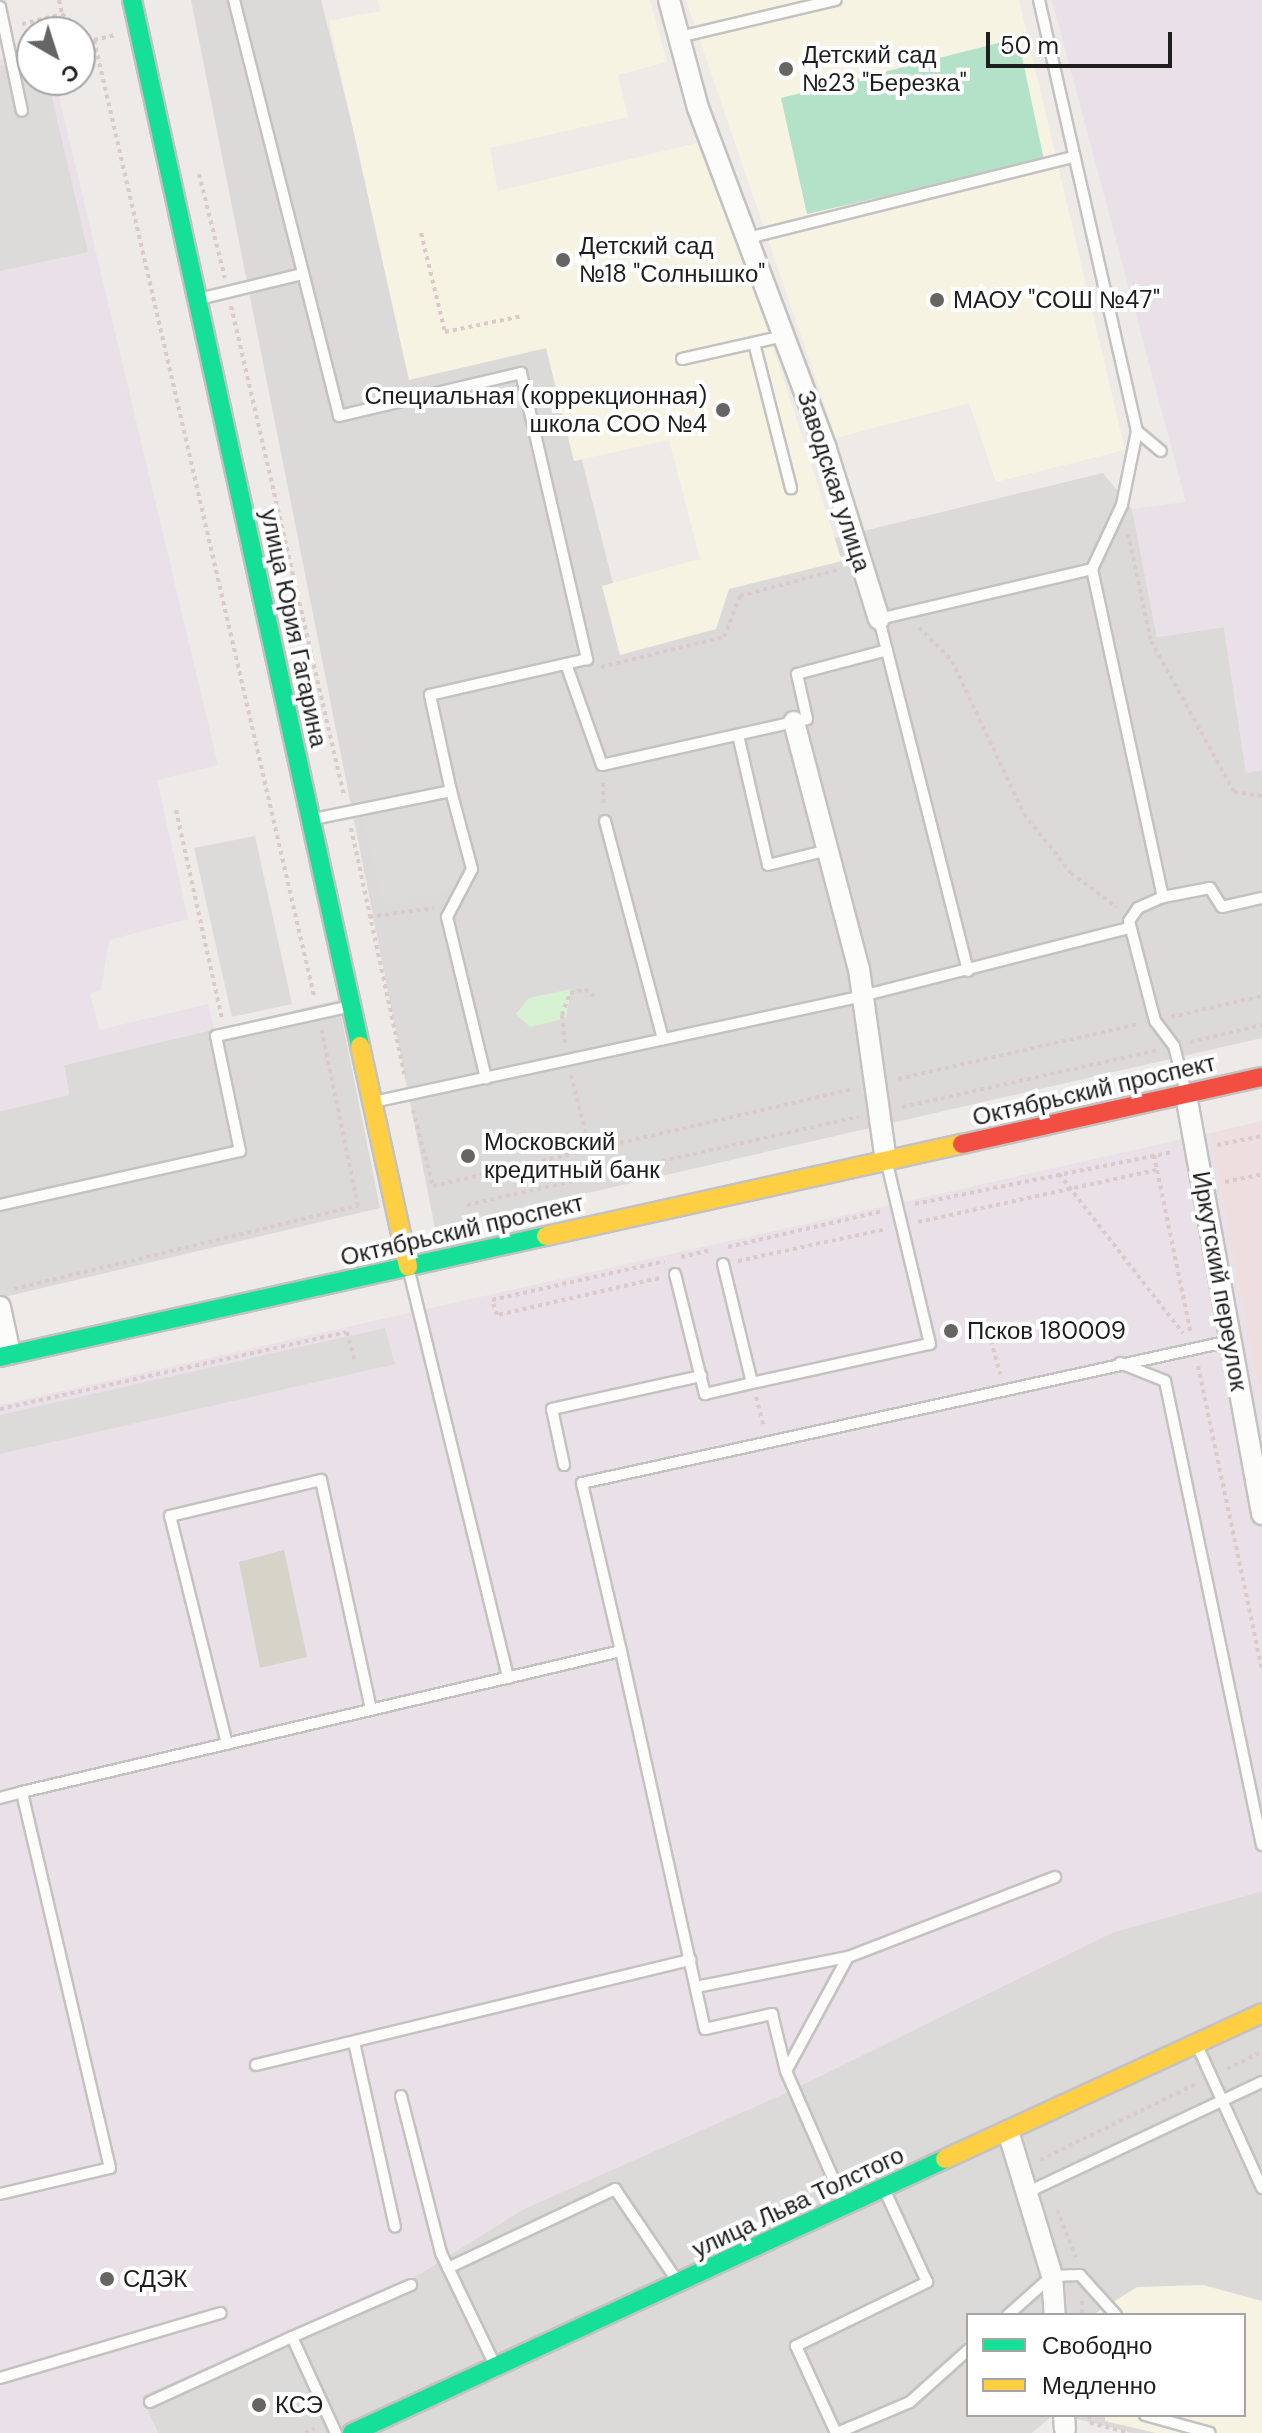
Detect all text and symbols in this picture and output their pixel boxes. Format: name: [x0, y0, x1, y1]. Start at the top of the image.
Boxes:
north arrow: [16, 16, 96, 96]
scale bar: [990, 16, 1176, 66]
text: 50 m: [1000, 30, 1059, 61]
place label: Детский сад №23 "Березка": [802, 41, 967, 97]
text: С: [55, 57, 85, 90]
marker: Детский сад №23 "Березка": [777, 60, 795, 78]
place label: Детский сад №18 "Солнышко": [579, 232, 765, 288]
marker: Детский сад №18 "Солнышко": [554, 251, 572, 269]
place label: МАОУ "СОШ №47": [953, 286, 1159, 314]
marker: МАОУ "СОШ №47": [928, 291, 946, 309]
place label: Специальная (коррекционная) школа СОО №4: [364, 382, 707, 438]
street label: Заводская улица: [791, 387, 877, 575]
marker: Специальная (коррекционная) школа СОО №4: [714, 401, 732, 419]
street label: улица Юрия Гагарина: [255, 506, 333, 750]
street label: Октябрьский проспект: [970, 1048, 1218, 1132]
place label: Московский кредитный банк: [484, 1128, 660, 1184]
marker: Московский кредитный банк: [459, 1147, 477, 1165]
street label: Иркутский переулок: [1187, 1169, 1253, 1393]
street label: Октябрьский проспект: [338, 1188, 586, 1272]
place label: Псков 180009: [967, 1317, 1126, 1345]
marker: Псков 180009: [942, 1322, 960, 1340]
street label: улица Льва Толстого: [688, 2140, 908, 2264]
place label: СДЭК: [123, 2265, 187, 2293]
marker: СДЭК: [98, 2270, 116, 2288]
legend: [966, 2313, 1246, 2417]
text: Свободно: [1042, 2330, 1152, 2361]
text: Медленно: [1042, 2370, 1156, 2401]
place label: КСЭ: [275, 2391, 323, 2419]
marker: КСЭ: [250, 2396, 268, 2414]

